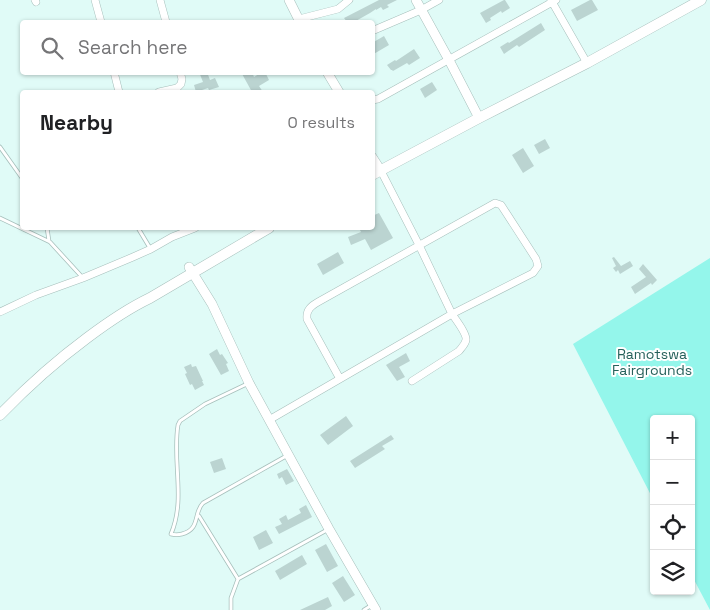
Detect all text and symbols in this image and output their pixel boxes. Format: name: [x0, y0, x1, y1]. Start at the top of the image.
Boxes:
search box: [20, 20, 375, 75]
icon: search: [38, 34, 66, 62]
text: Search here: [78, 35, 188, 60]
text: Nearby: [40, 109, 113, 136]
text: 0 results: [287, 112, 355, 133]
park label: Ramotswa Fairgrounds: [612, 345, 692, 379]
map controls: [650, 415, 695, 595]
button: +: [650, 415, 695, 460]
button: −: [650, 460, 695, 505]
button: locate: [650, 505, 695, 550]
button: layers: [650, 550, 695, 595]

